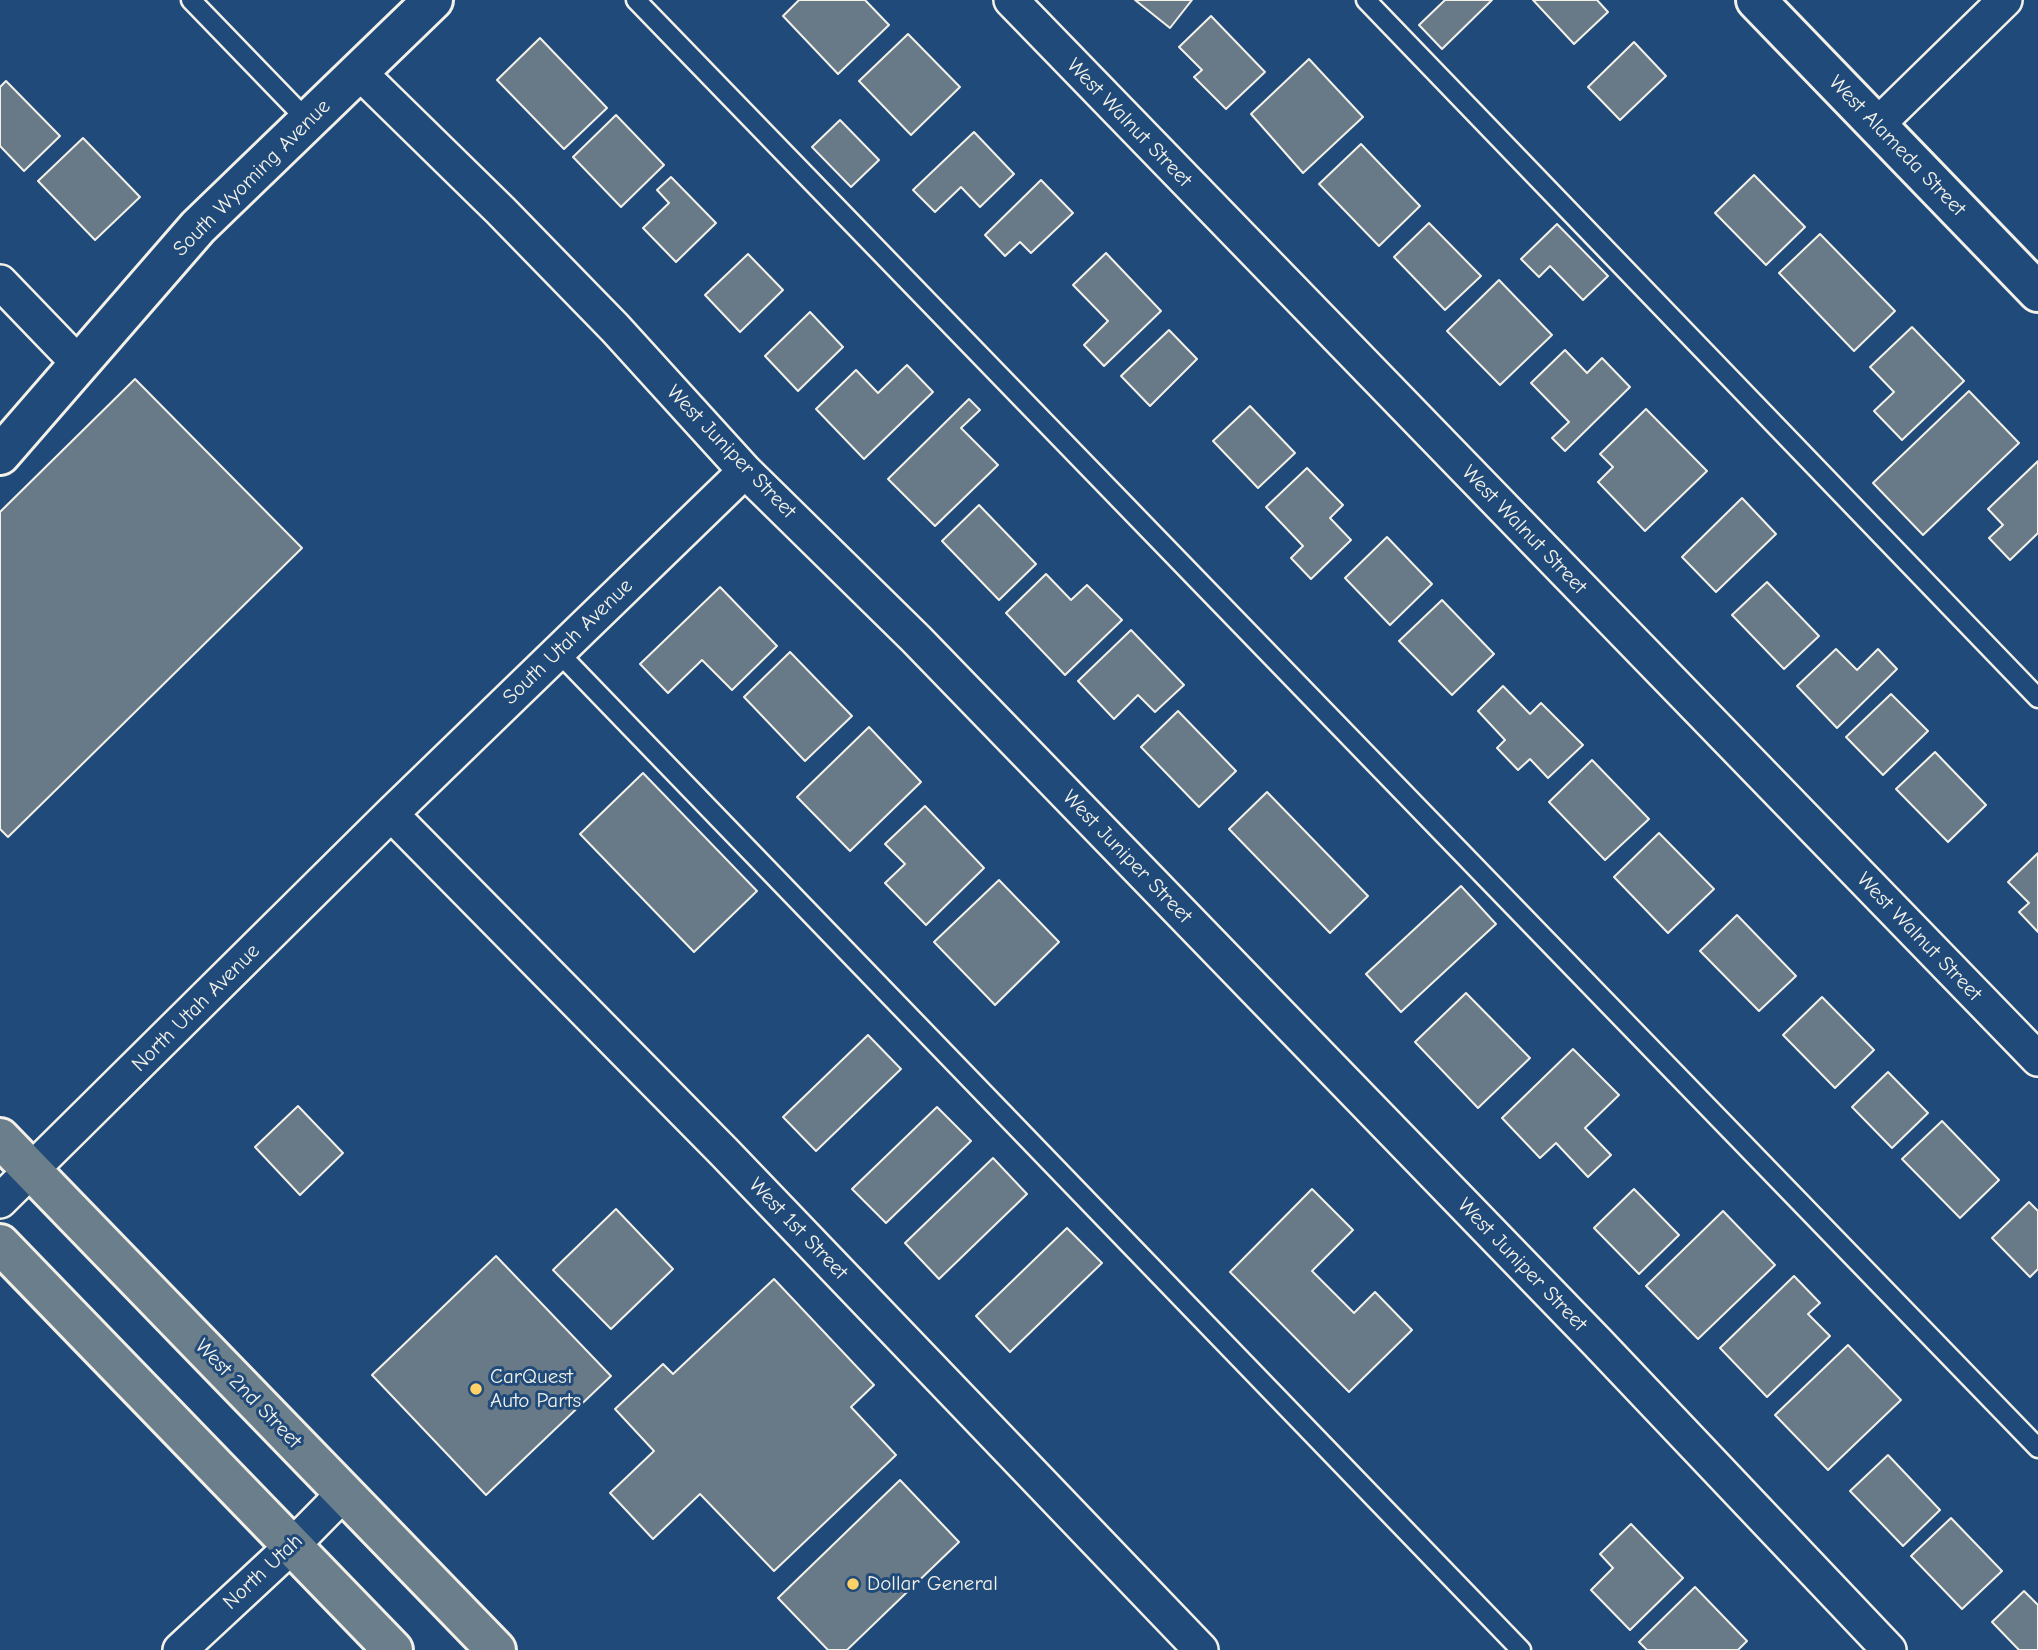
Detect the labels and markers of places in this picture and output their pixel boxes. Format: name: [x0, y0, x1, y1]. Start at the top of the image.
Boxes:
place label: CarQuest Auto Parts: [490, 1364, 581, 1414]
marker: CarQuest Auto Parts: [468, 1381, 484, 1397]
place label: Dollar General: [867, 1571, 998, 1597]
marker: Dollar General: [845, 1576, 861, 1592]

